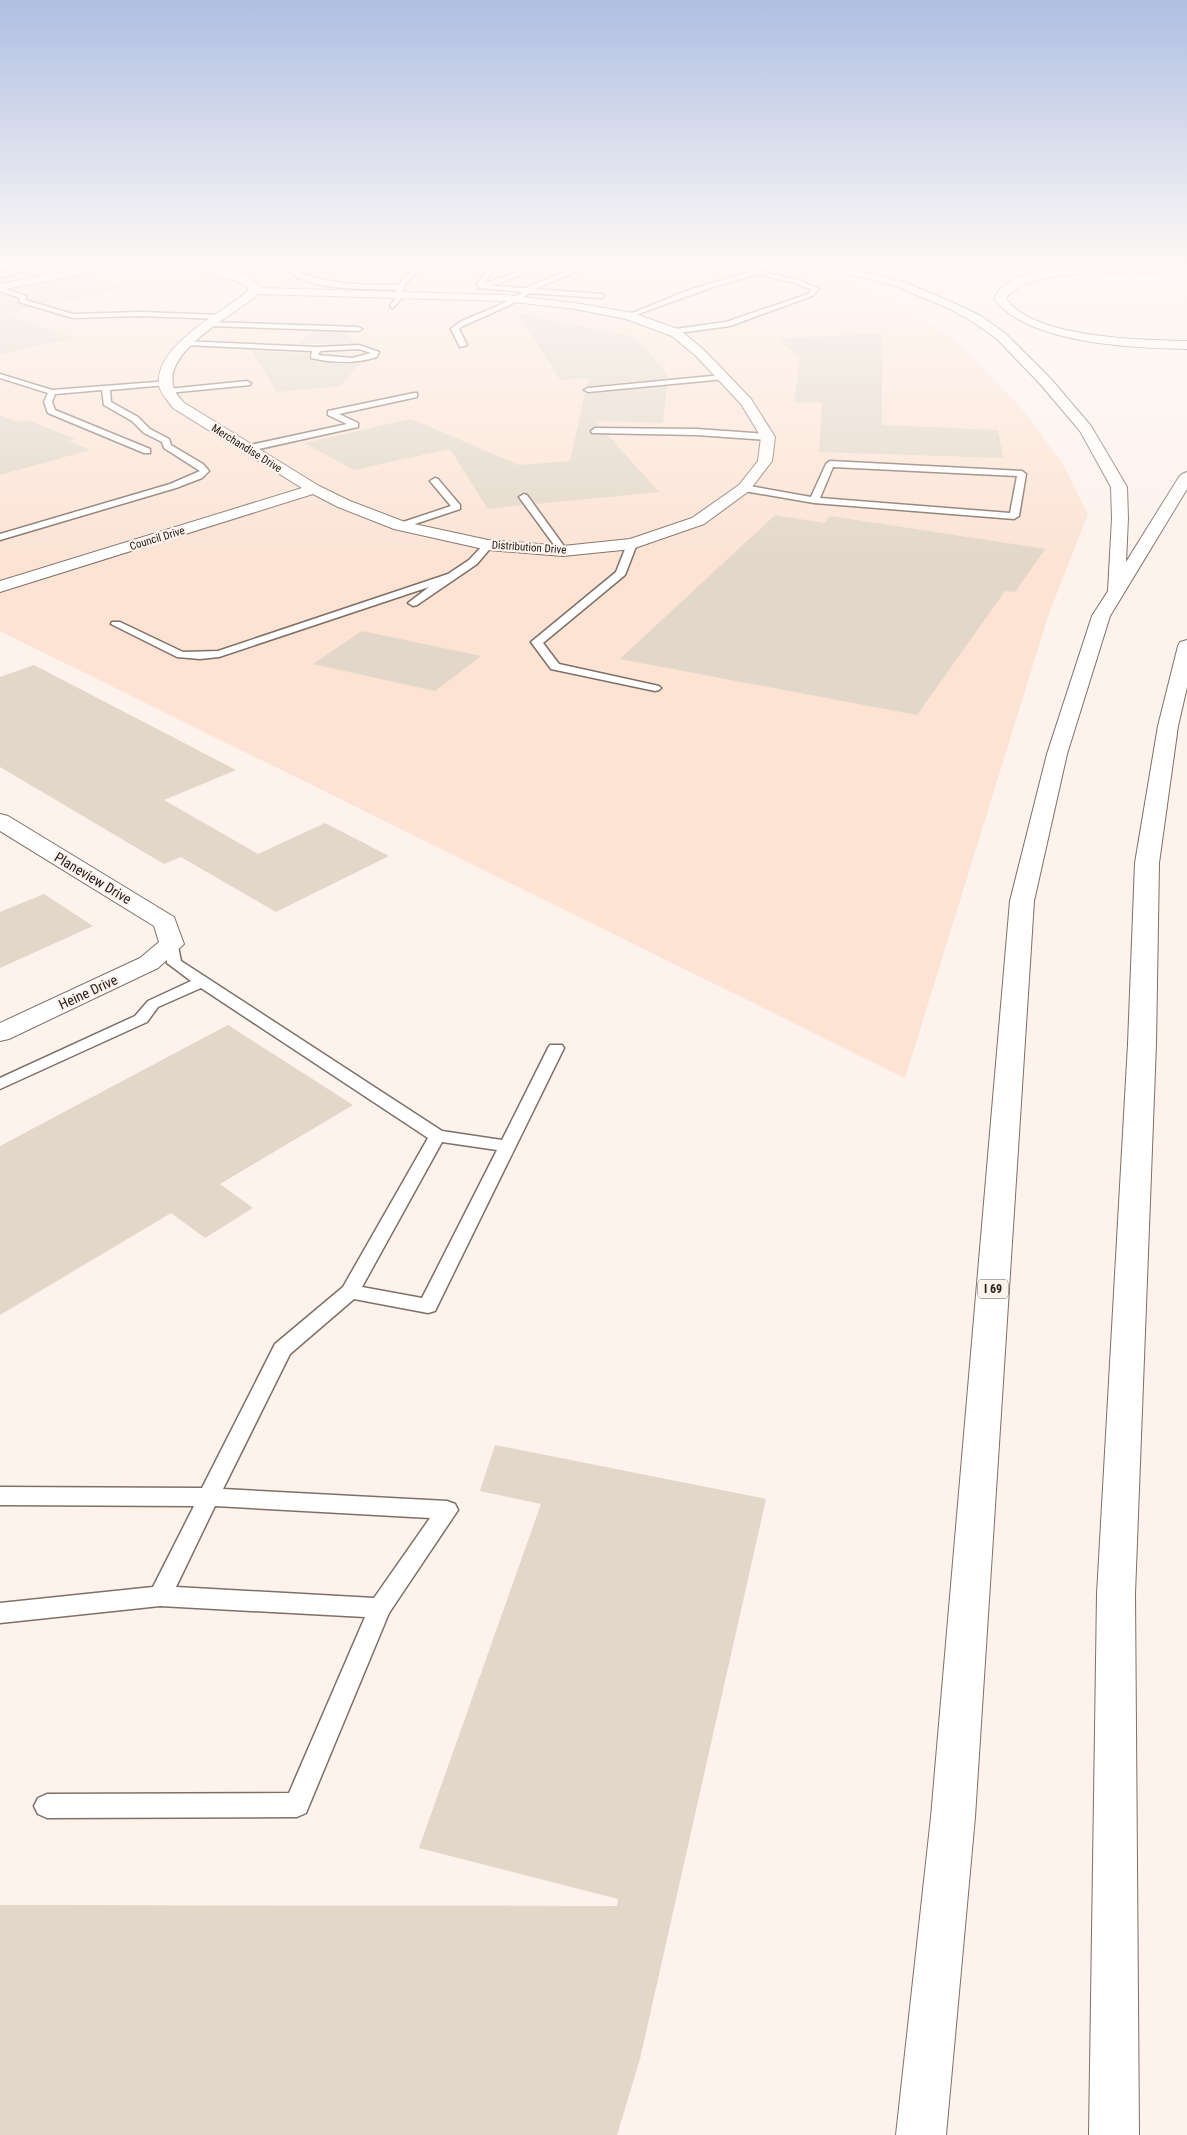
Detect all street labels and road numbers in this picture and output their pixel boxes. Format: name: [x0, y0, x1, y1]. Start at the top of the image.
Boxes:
street label: Merchandise Drive: [209, 422, 284, 475]
street label: Council Drive: [128, 524, 186, 553]
street label: Distribution Drive: [491, 538, 567, 557]
street label: Planeview Drive: [52, 849, 135, 907]
street label: Heine Drive: [56, 971, 120, 1013]
road number: I 69: [978, 1280, 1008, 1298]

